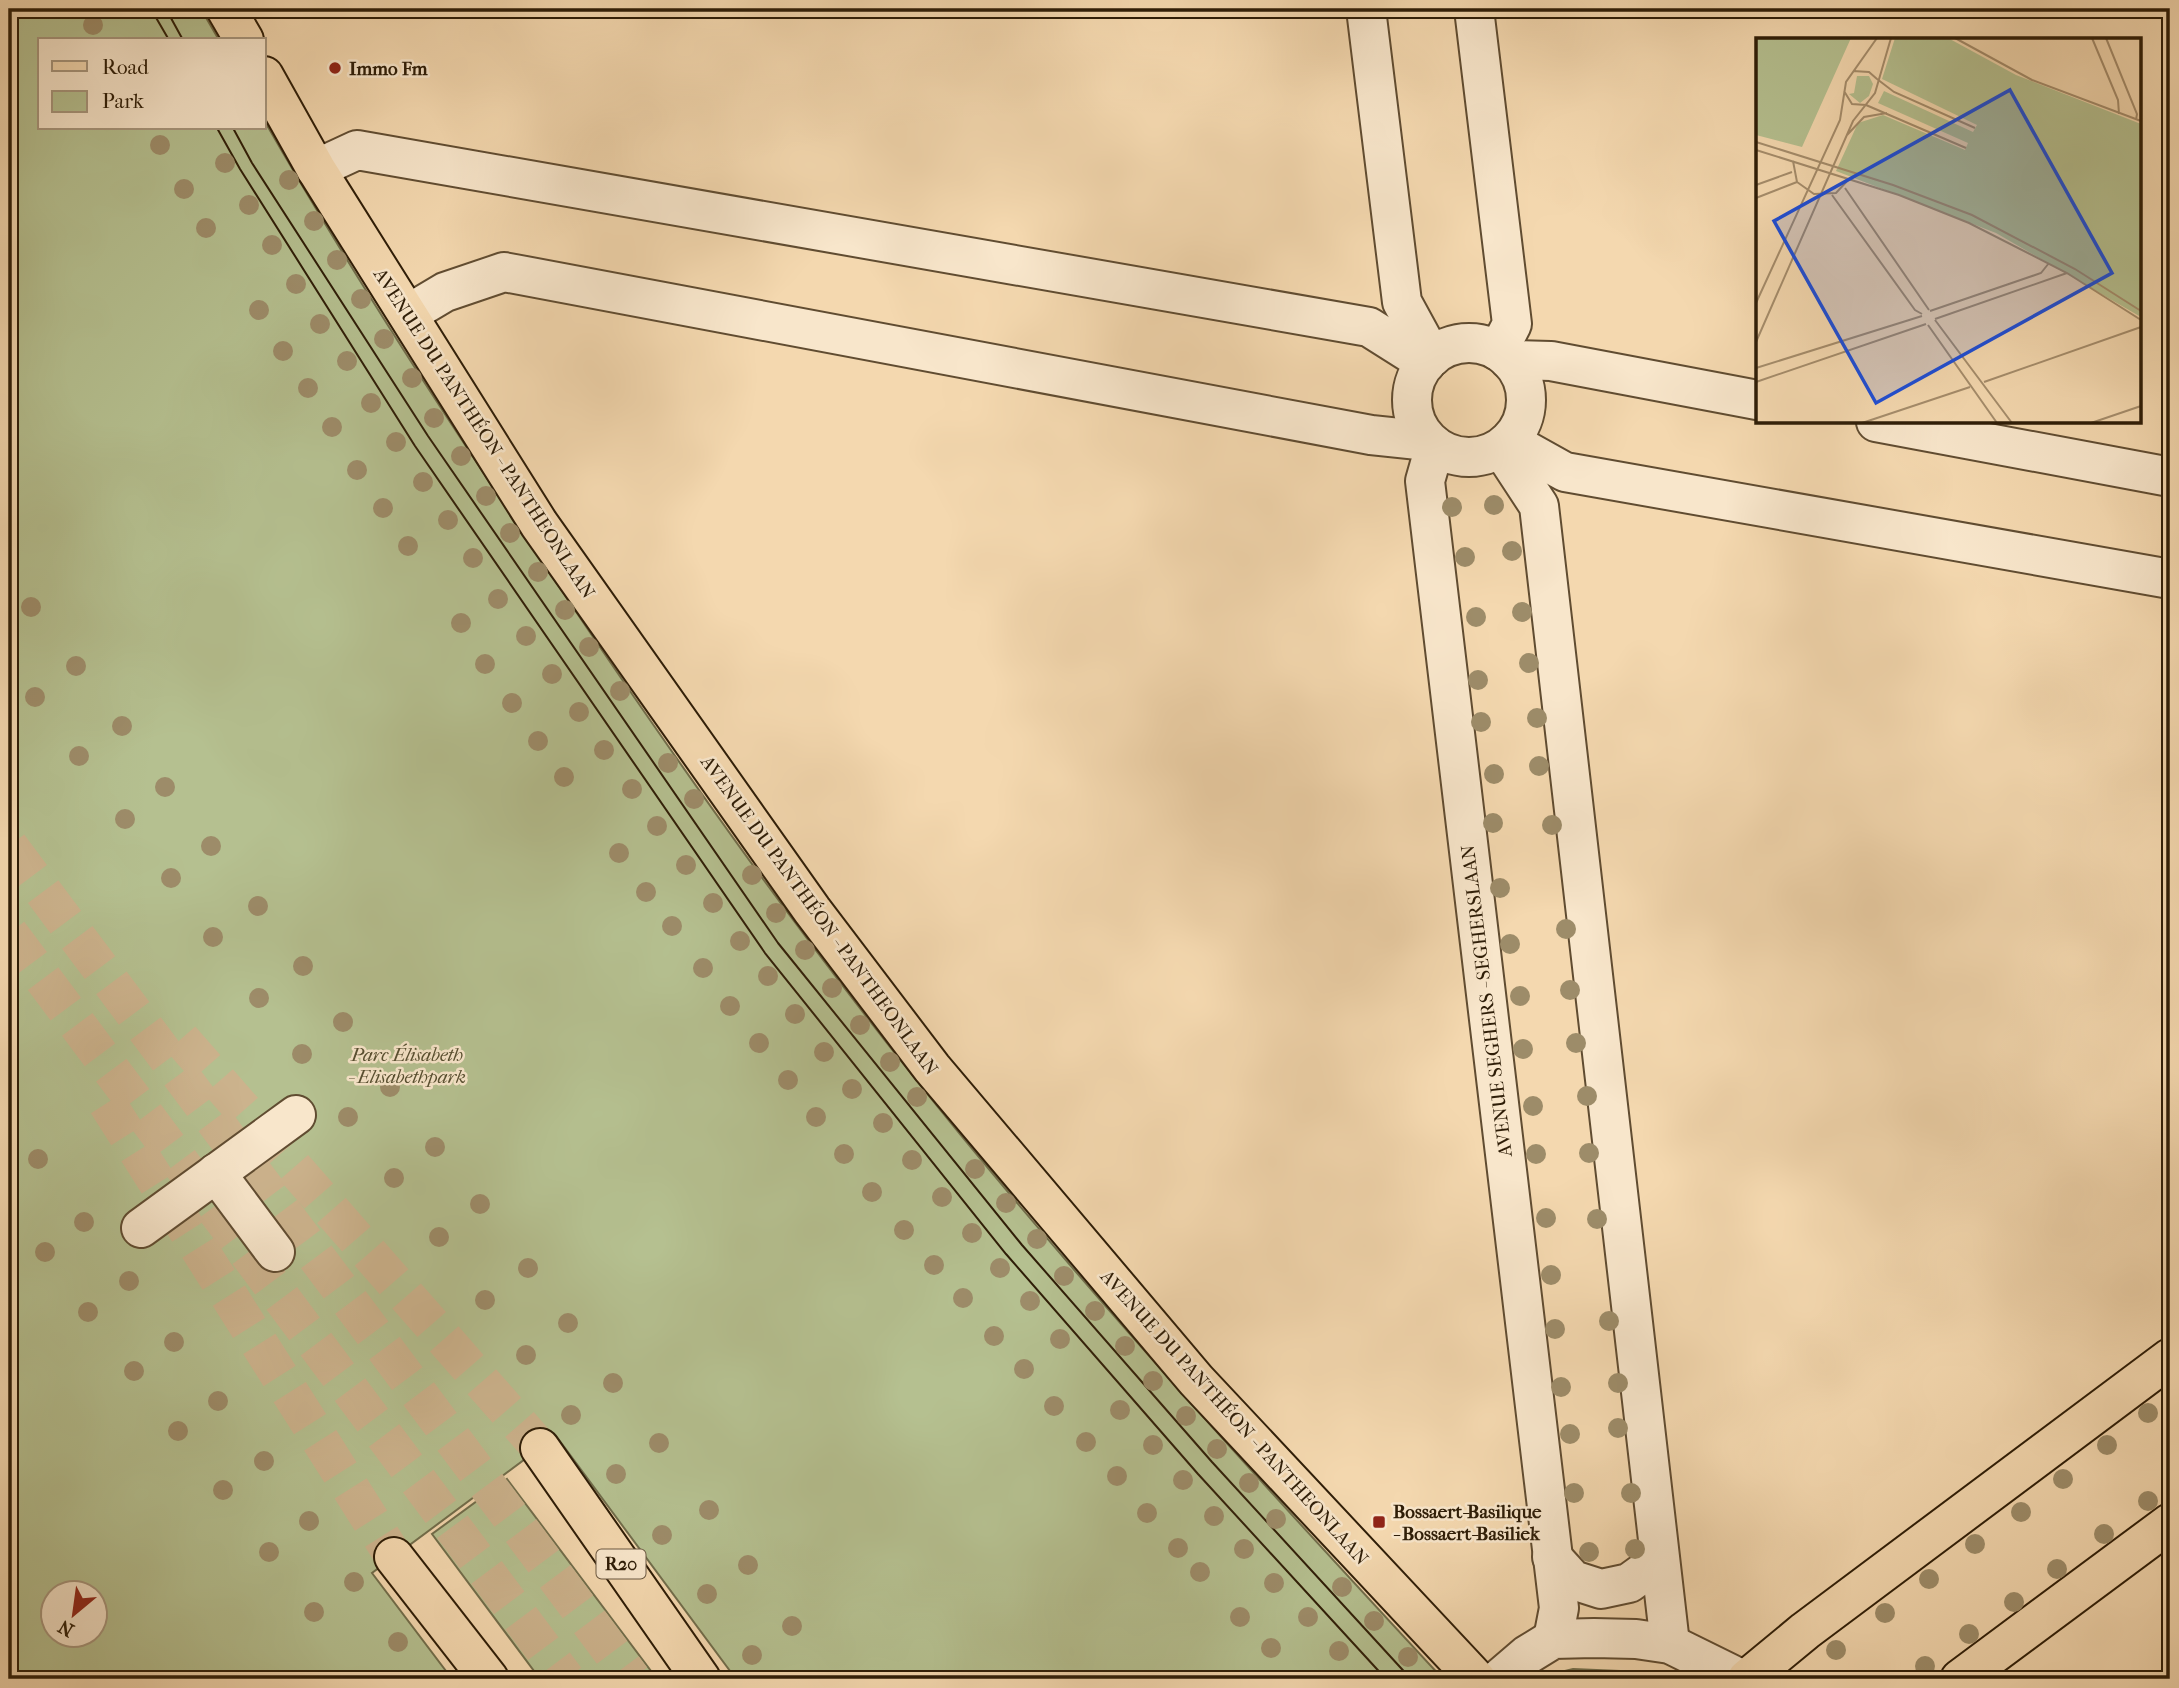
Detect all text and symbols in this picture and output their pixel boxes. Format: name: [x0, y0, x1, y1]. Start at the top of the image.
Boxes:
legend: [38, 38, 266, 130]
inset map: [1756, 38, 2140, 424]
text: Road: [102, 55, 149, 79]
place label: Immo Fm: [349, 58, 428, 80]
marker: Immo Fm: [327, 60, 343, 76]
text: Park: [102, 89, 144, 113]
street label: AVENUE DU PANTHÉON - PANTHEONLAAN: [368, 263, 600, 603]
street label: AVENUE DU PANTHÉON - PANTHEONLAAN: [695, 751, 943, 1080]
street label: AVENUE SEGHERS - SEGHERSLAAN: [1457, 843, 1517, 1159]
park label: Parc Élisabeth - Elisabethpark: [348, 1043, 466, 1088]
street label: AVENUE DU PANTHÉON - PANTHEONLAAN: [1095, 1265, 1373, 1570]
place label: Bossaert-Basilique - Bossaert-Basiliek: [1393, 1501, 1542, 1545]
marker: Bossaert-Basilique - Bossaert-Basiliek: [1371, 1514, 1387, 1530]
road number: R20: [596, 1549, 646, 1578]
north arrow: [38, 1580, 108, 1650]
text: N: [54, 1615, 78, 1641]

